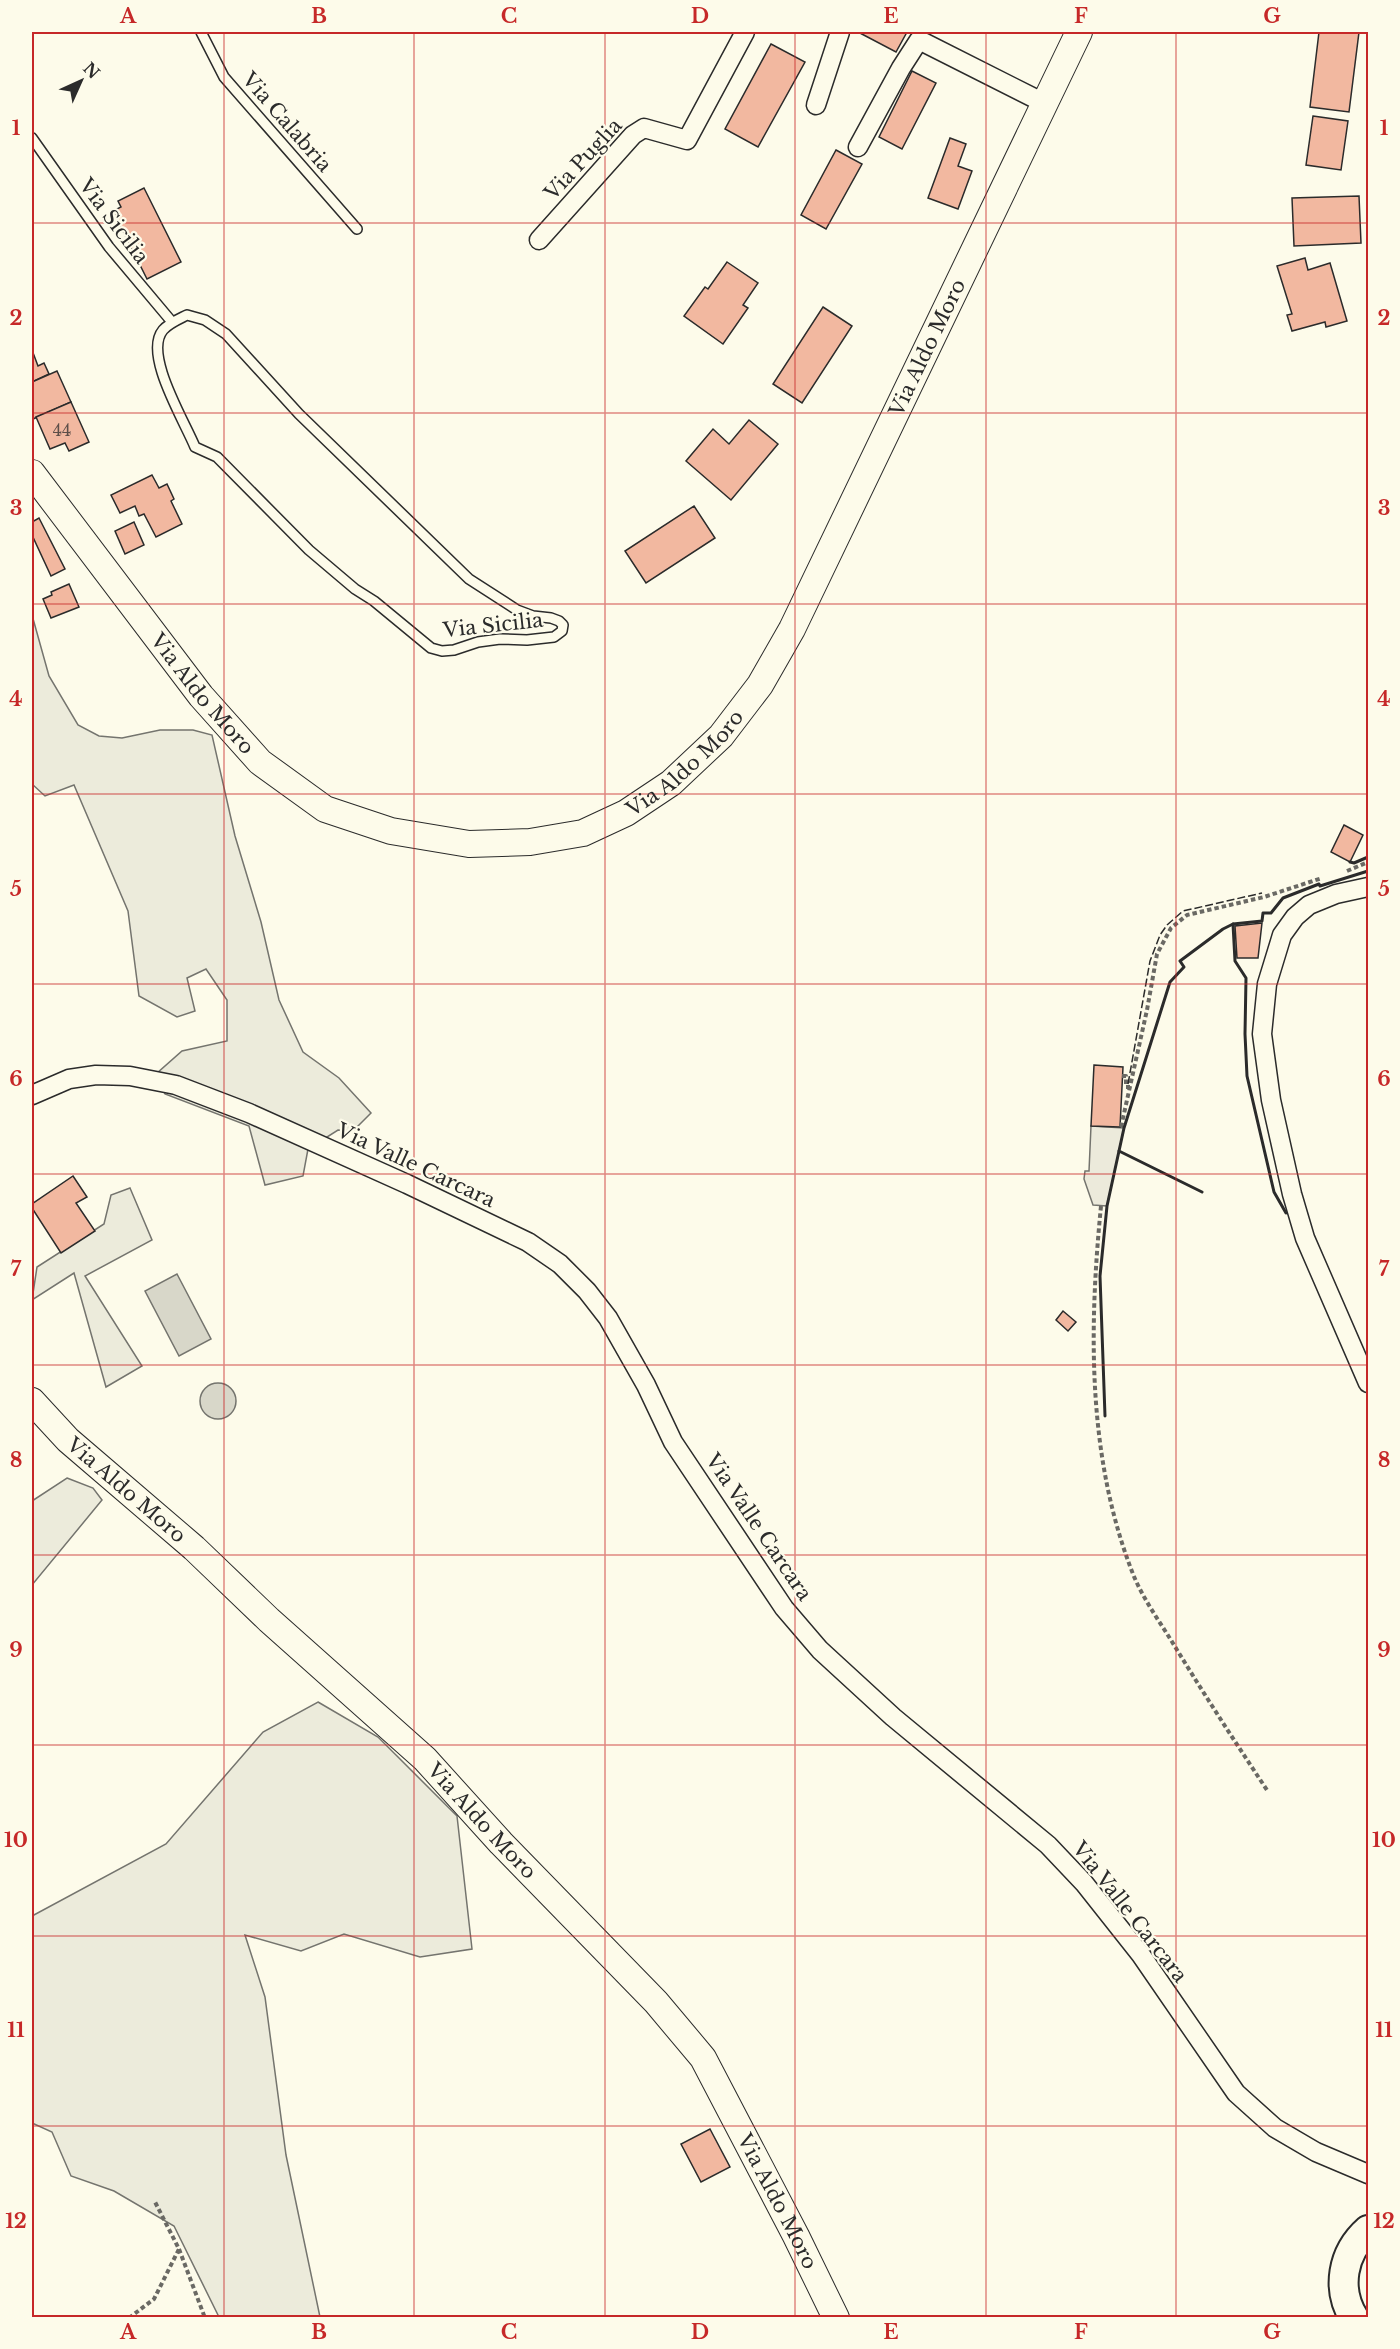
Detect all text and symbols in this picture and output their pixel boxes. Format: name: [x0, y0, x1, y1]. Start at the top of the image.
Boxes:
text: A: [119, 4, 137, 28]
text: B: [311, 4, 327, 28]
text: C: [501, 4, 517, 28]
text: D: [691, 4, 709, 28]
text: E: [883, 4, 899, 28]
text: F: [1074, 4, 1088, 28]
text: G: [1263, 4, 1281, 28]
north arrow: [51, 51, 111, 111]
text: N: [79, 58, 104, 83]
street label: Via Calabria: [237, 67, 337, 177]
street label: Via Puglia: [539, 113, 627, 205]
text: 1: [12, 116, 21, 140]
text: 1: [1380, 116, 1389, 140]
street label: Via Sicilia: [74, 173, 154, 269]
street label: Via Aldo Moro: [884, 275, 970, 421]
text: 2: [9, 306, 23, 330]
text: 2: [1377, 306, 1391, 330]
house number: 44: [53, 420, 71, 440]
text: 3: [10, 496, 22, 520]
text: 3: [1378, 496, 1390, 520]
street label: Via Sicilia: [441, 608, 545, 642]
street label: Via Aldo Moro: [145, 628, 259, 759]
text: 4: [9, 687, 23, 711]
text: 4: [1377, 687, 1391, 711]
street label: Via Aldo Moro: [621, 705, 748, 822]
text: 5: [10, 877, 22, 901]
text: 5: [1378, 877, 1390, 901]
text: 6: [9, 1067, 23, 1091]
text: 6: [1377, 1067, 1391, 1091]
street label: Via Valle Carcara: [332, 1117, 500, 1213]
text: 7: [11, 1257, 22, 1281]
text: 7: [1379, 1257, 1390, 1281]
street label: Via Aldo Moro: [61, 1432, 191, 1548]
text: 8: [10, 1448, 22, 1472]
street label: Via Valle Carcara: [700, 1448, 818, 1606]
text: 8: [1378, 1448, 1390, 1472]
text: 9: [9, 1638, 23, 1662]
text: 9: [1377, 1638, 1391, 1662]
street label: Via Aldo Moro: [422, 1757, 541, 1884]
text: 10: [4, 1828, 28, 1852]
text: 10: [1372, 1828, 1396, 1852]
street label: Via Valle Carcara: [1067, 1836, 1193, 1988]
text: 11: [7, 2018, 25, 2042]
text: 11: [1375, 2018, 1393, 2042]
street label: Via Aldo Moro: [732, 2129, 822, 2273]
text: 12: [5, 2209, 27, 2233]
text: 12: [1373, 2209, 1395, 2233]
text: A: [119, 2320, 137, 2344]
text: B: [311, 2320, 327, 2344]
text: C: [501, 2320, 517, 2344]
text: D: [691, 2320, 709, 2344]
text: E: [883, 2320, 899, 2344]
text: F: [1074, 2320, 1088, 2344]
text: G: [1263, 2320, 1281, 2344]

